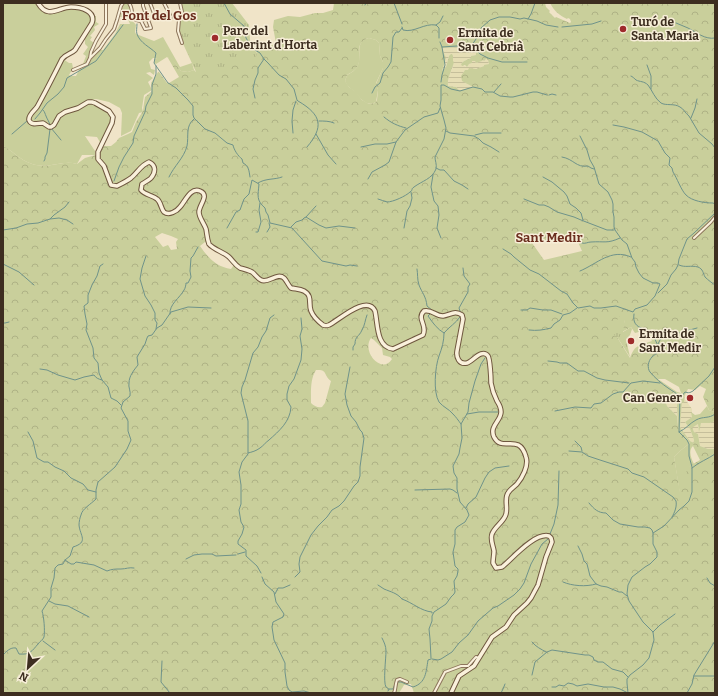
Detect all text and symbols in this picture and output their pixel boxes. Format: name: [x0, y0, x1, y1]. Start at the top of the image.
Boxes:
district label: Font del Gos: [122, 8, 196, 23]
place label: Turó de Santa Maria: [631, 15, 699, 43]
place label: Parc del Laberint d'Horta: [223, 24, 318, 52]
marker: Turó de Santa Maria: [618, 24, 628, 34]
place label: Ermita de Sant Cebrià: [458, 26, 524, 54]
marker: Parc del Laberint d'Horta: [210, 33, 220, 43]
marker: Ermita de Sant Cebrià: [445, 35, 455, 45]
district label: Sant Medir: [515, 230, 583, 245]
place label: Ermita de Sant Medir: [639, 327, 701, 355]
marker: Ermita de Sant Medir: [626, 336, 636, 346]
place label: Can Gener: [623, 391, 682, 405]
marker: Can Gener: [685, 393, 695, 403]
north arrow: [8, 648, 48, 688]
text: N: [17, 669, 31, 684]

